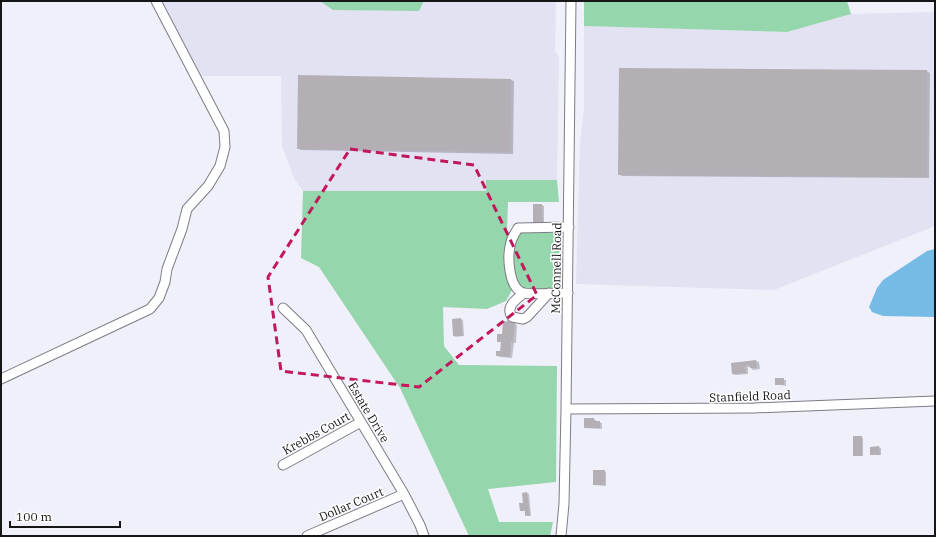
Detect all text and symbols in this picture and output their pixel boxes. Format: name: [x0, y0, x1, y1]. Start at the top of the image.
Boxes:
street label: McConnell Road: [548, 222, 564, 314]
street label: Estate Drive: [345, 379, 393, 445]
street label: Stanfield Road: [709, 387, 791, 405]
street label: Krebbs Court: [280, 408, 352, 458]
street label: Dollar Court: [316, 484, 386, 524]
scale bar: [10, 503, 120, 529]
text: 100 m: [16, 509, 52, 524]

